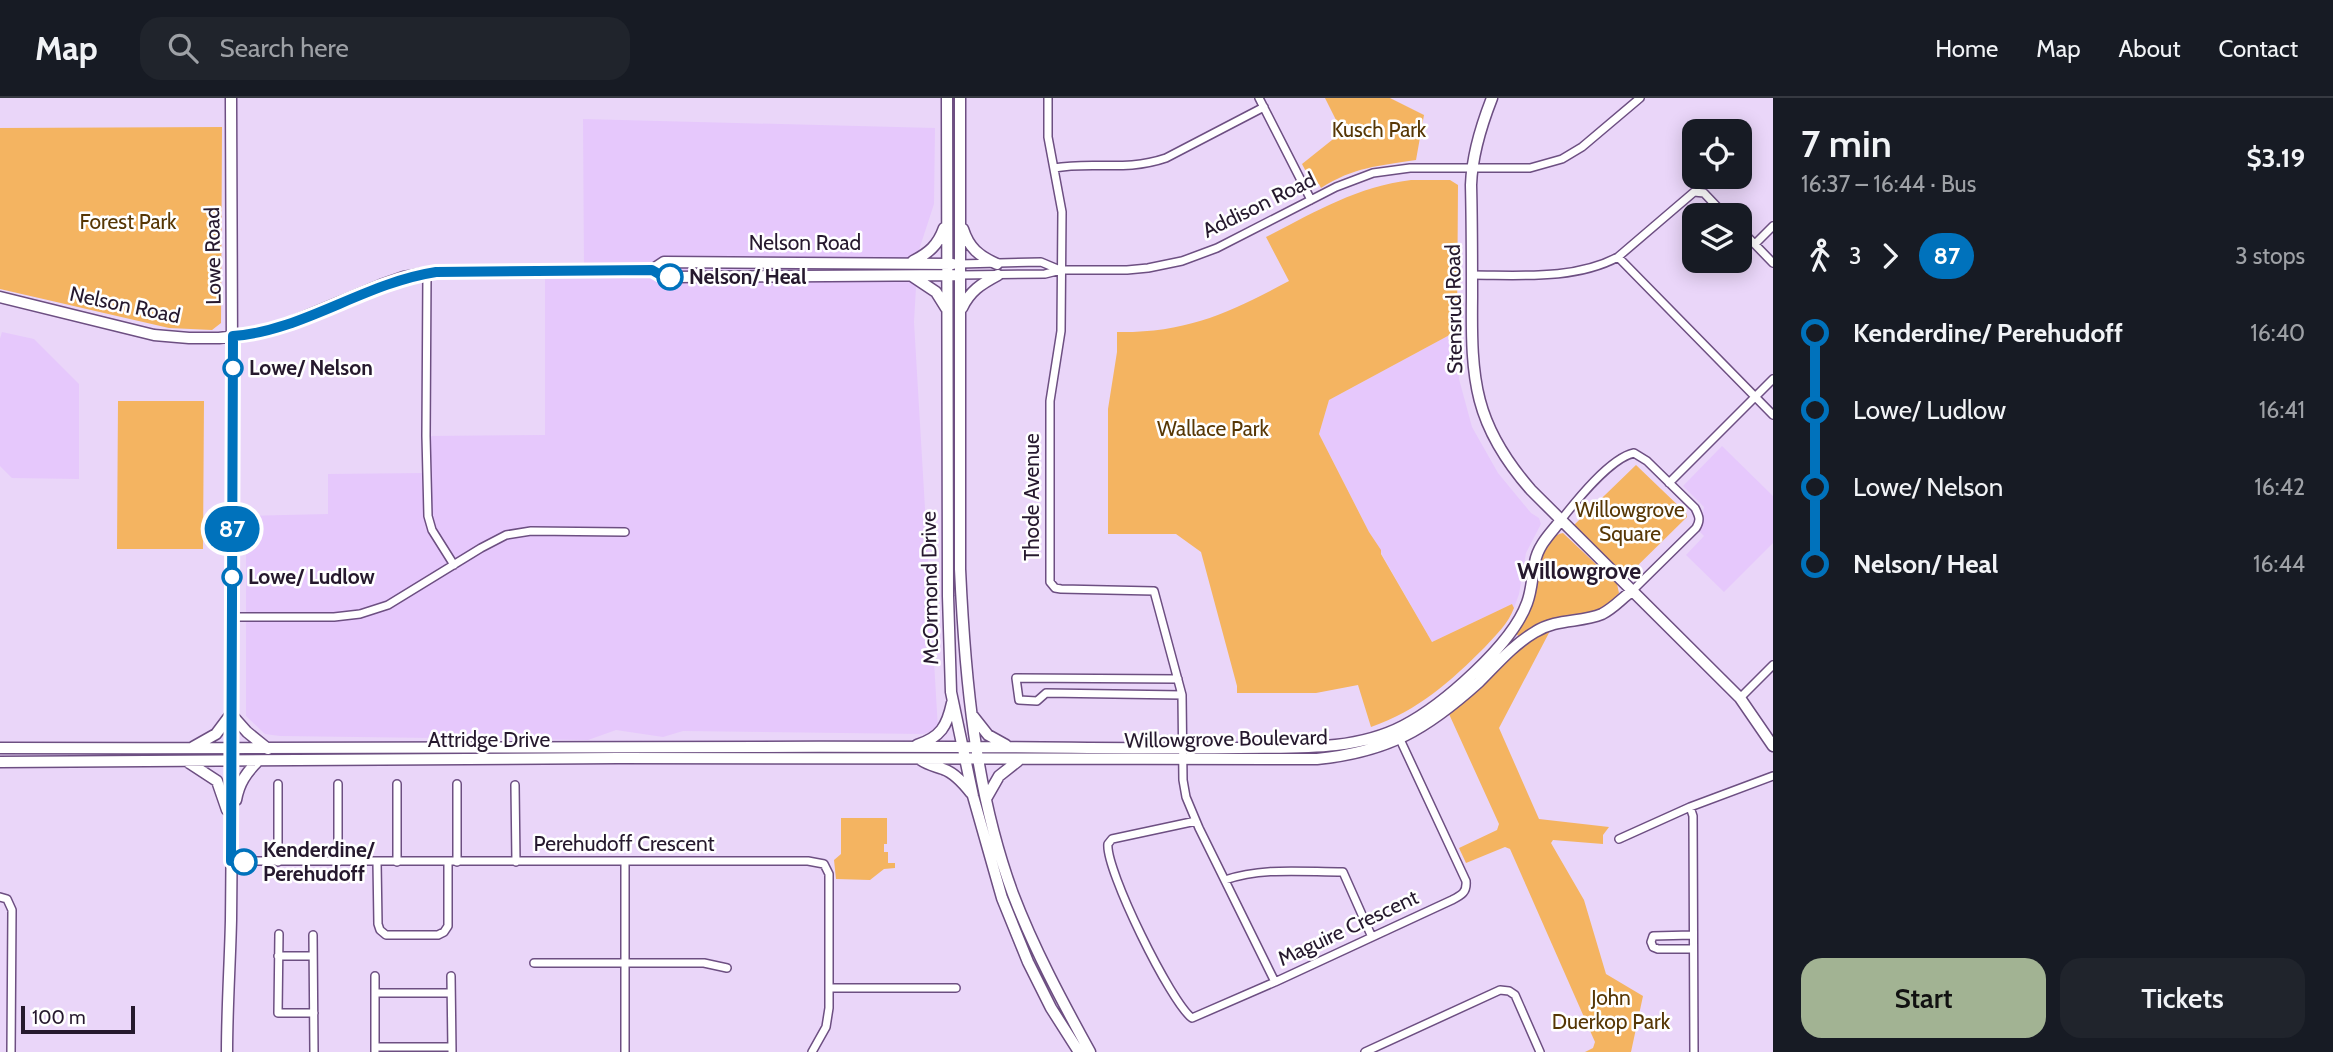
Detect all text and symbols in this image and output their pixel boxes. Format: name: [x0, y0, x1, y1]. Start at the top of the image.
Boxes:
search box: [140, 17, 630, 80]
text: Map: [35, 28, 98, 68]
icon: search: [164, 29, 202, 67]
text: Search here: [220, 32, 349, 64]
text: Home: [1935, 34, 1998, 63]
text: Map: [2036, 34, 2081, 63]
text: About: [2119, 34, 2181, 63]
text: Contact: [2219, 34, 2298, 63]
park label: Kusch Park: [1332, 117, 1427, 142]
map controls: [1682, 119, 1752, 273]
button: locate: [1682, 119, 1752, 189]
text: 7 min: [1801, 120, 1892, 167]
text: $3.19: [2246, 142, 2305, 174]
street label: Addison Road: [1198, 166, 1319, 243]
text: 16:37 – 16:44 · Bus: [1801, 170, 1976, 198]
button: layers: [1682, 203, 1752, 273]
street label: Lowe Road: [199, 207, 226, 305]
park label: Forest Park: [79, 209, 177, 234]
street label: Nelson Road: [749, 230, 861, 255]
icon: walk: [1801, 237, 1839, 275]
icon: forward: [1871, 237, 1909, 275]
text: 87: [1933, 241, 1960, 270]
text: 3: [1849, 242, 1861, 270]
text: 3 stops: [2235, 242, 2305, 270]
street label: Stensrud Road: [1440, 244, 1467, 374]
marker: Nelson/ Heal: [657, 264, 683, 290]
place label: Nelson/ Heal: [689, 264, 807, 289]
street label: Nelson Road: [67, 281, 183, 328]
text: Kenderdine/ Perehudoff: [1853, 317, 2123, 349]
text: 16:40: [2250, 319, 2305, 347]
place label: Lowe/ Nelson: [249, 355, 373, 380]
marker: Lowe/ Nelson: [223, 358, 243, 378]
text: Lowe/ Ludlow: [1853, 394, 2006, 426]
text: 16:41: [2259, 396, 2305, 424]
park label: Wallace Park: [1157, 416, 1269, 441]
street label: Thode Avenue: [1019, 433, 1044, 561]
text: Lowe/ Nelson: [1853, 471, 2003, 503]
text: 16:42: [2254, 473, 2305, 501]
park label: Willowgrove Square: [1575, 497, 1685, 546]
line badge: 87: [201, 506, 264, 552]
street label: McOrmond Drive: [916, 511, 943, 665]
text: 87: [219, 514, 245, 543]
text: Nelson/ Heal: [1853, 548, 1998, 580]
text: 16:44: [2253, 550, 2305, 578]
district label: Willowgrove: [1517, 557, 1641, 585]
place label: Lowe/ Ludlow: [248, 564, 376, 589]
marker: Lowe/ Ludlow: [222, 567, 242, 587]
street label: Willowgrove Boulevard: [1124, 724, 1328, 753]
street label: Attridge Drive: [428, 727, 550, 752]
street label: Perehudoff Crescent: [533, 831, 715, 856]
place label: Kenderdine/ Perehudoff: [263, 837, 376, 886]
marker: Kenderdine/ Perehudoff: [231, 849, 257, 875]
street label: Maguire Crescent: [1274, 884, 1422, 971]
button: Start: [1801, 958, 2046, 1038]
button: Tickets: [2060, 958, 2305, 1038]
park label: John Duerkop Park: [1552, 985, 1671, 1034]
scale bar: [21, 1003, 135, 1035]
text: 100 m: [32, 1006, 86, 1029]

